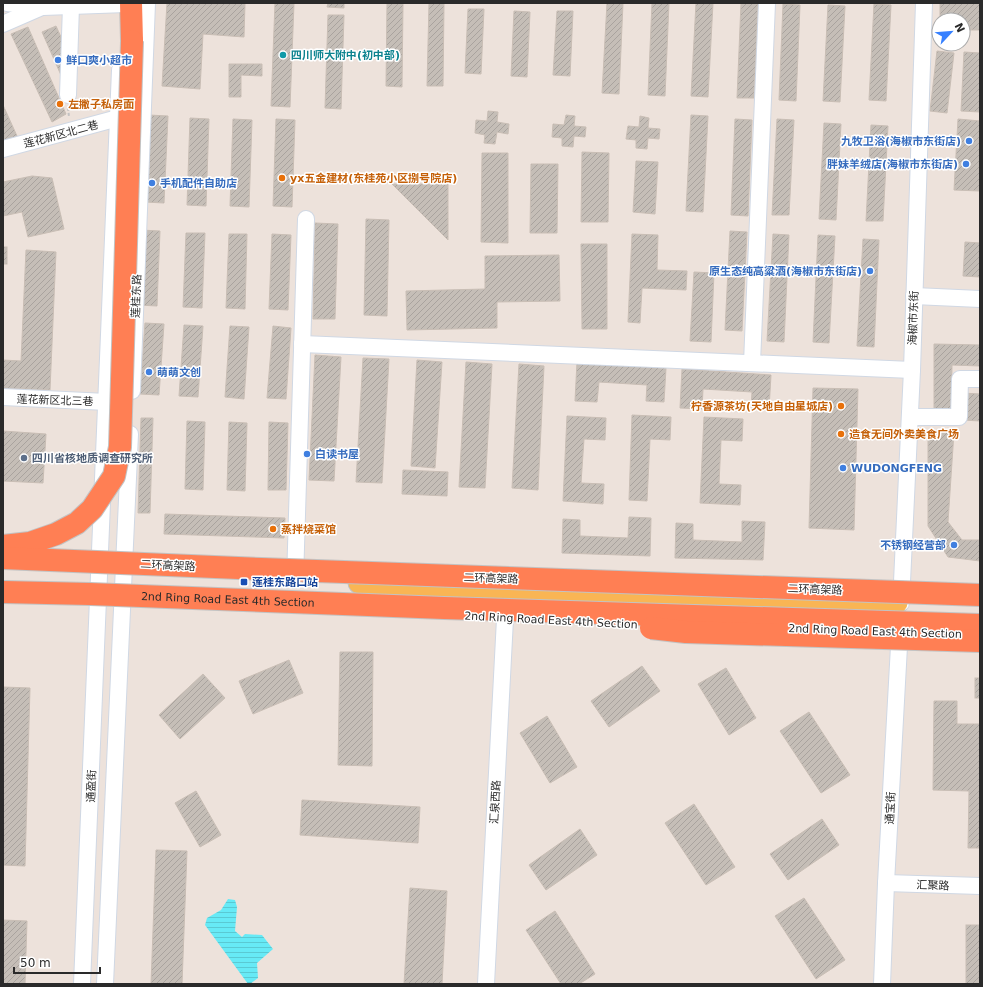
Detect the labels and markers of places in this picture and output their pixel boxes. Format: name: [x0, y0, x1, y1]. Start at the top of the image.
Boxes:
place label: 四川师大附中(初中部): [291, 49, 400, 62]
marker: 四川师大附中(初中部): [278, 50, 288, 60]
place label: 鲜口爽小超市: [66, 54, 132, 67]
marker: 鲜口爽小超市: [53, 55, 63, 65]
place label: 左撇子私房面: [68, 98, 134, 111]
marker: 左撇子私房面: [55, 99, 65, 109]
place label: 九牧卫浴(海椒市东街店): [841, 135, 961, 148]
marker: 九牧卫浴(海椒市东街店): [964, 136, 974, 146]
place label: 胖妹羊绒店(海椒市东街店): [827, 158, 958, 171]
marker: 胖妹羊绒店(海椒市东街店): [961, 159, 971, 169]
place label: yx五金建材(东桂苑小区捌号院店): [290, 172, 457, 185]
marker: yx五金建材(东桂苑小区捌号院店): [277, 173, 287, 183]
place label: 手机配件自助店: [160, 177, 237, 190]
marker: 手机配件自助店: [147, 178, 157, 188]
place label: 原生态纯高粱酒(海椒市东街店): [709, 265, 862, 278]
marker: 原生态纯高粱酒(海椒市东街店): [865, 266, 875, 276]
place label: 萌萌文创: [157, 366, 201, 379]
marker: 萌萌文创: [144, 367, 154, 377]
place label: 柠香源茶坊(天地自由星城店): [691, 400, 833, 413]
marker: 柠香源茶坊(天地自由星城店): [836, 401, 846, 411]
place label: 造食无间外卖美食广场: [849, 428, 959, 441]
marker: 造食无间外卖美食广场: [836, 429, 846, 439]
place label: 白读书屋: [315, 448, 359, 461]
marker: 白读书屋: [302, 449, 312, 459]
place label: 四川省核地质调查研究所: [32, 452, 153, 465]
marker: 四川省核地质调查研究所: [19, 453, 29, 463]
place label: WUDONGFENG: [851, 462, 942, 475]
marker: WUDONGFENG: [838, 463, 848, 473]
place label: 蒸拌烧菜馆: [281, 523, 336, 536]
marker: 蒸拌烧菜馆: [268, 524, 278, 534]
place label: 不锈钢经营部: [880, 539, 946, 552]
marker: 不锈钢经营部: [949, 540, 959, 550]
place label: 莲桂东路口站: [252, 576, 318, 589]
marker: 莲桂东路口站: [239, 577, 249, 587]

